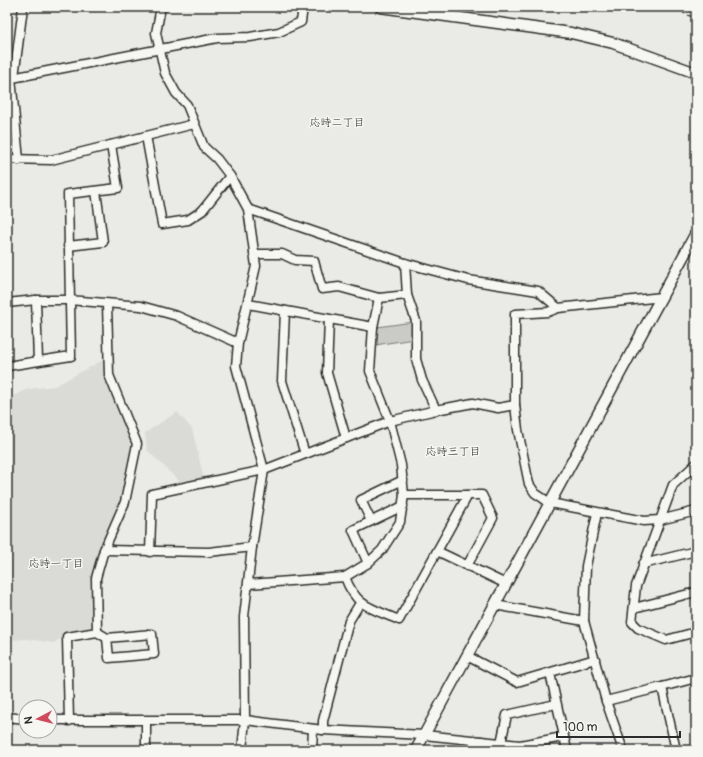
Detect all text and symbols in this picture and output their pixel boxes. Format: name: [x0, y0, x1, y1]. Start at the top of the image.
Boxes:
district label: 応時二丁目: [310, 116, 365, 129]
district label: 応時三丁目: [426, 445, 481, 458]
district label: 応時一丁目: [29, 557, 84, 570]
north arrow: [18, 699, 58, 739]
scale bar: [557, 713, 680, 739]
text: N: [22, 715, 35, 725]
text: 100 m: [563, 720, 598, 735]

